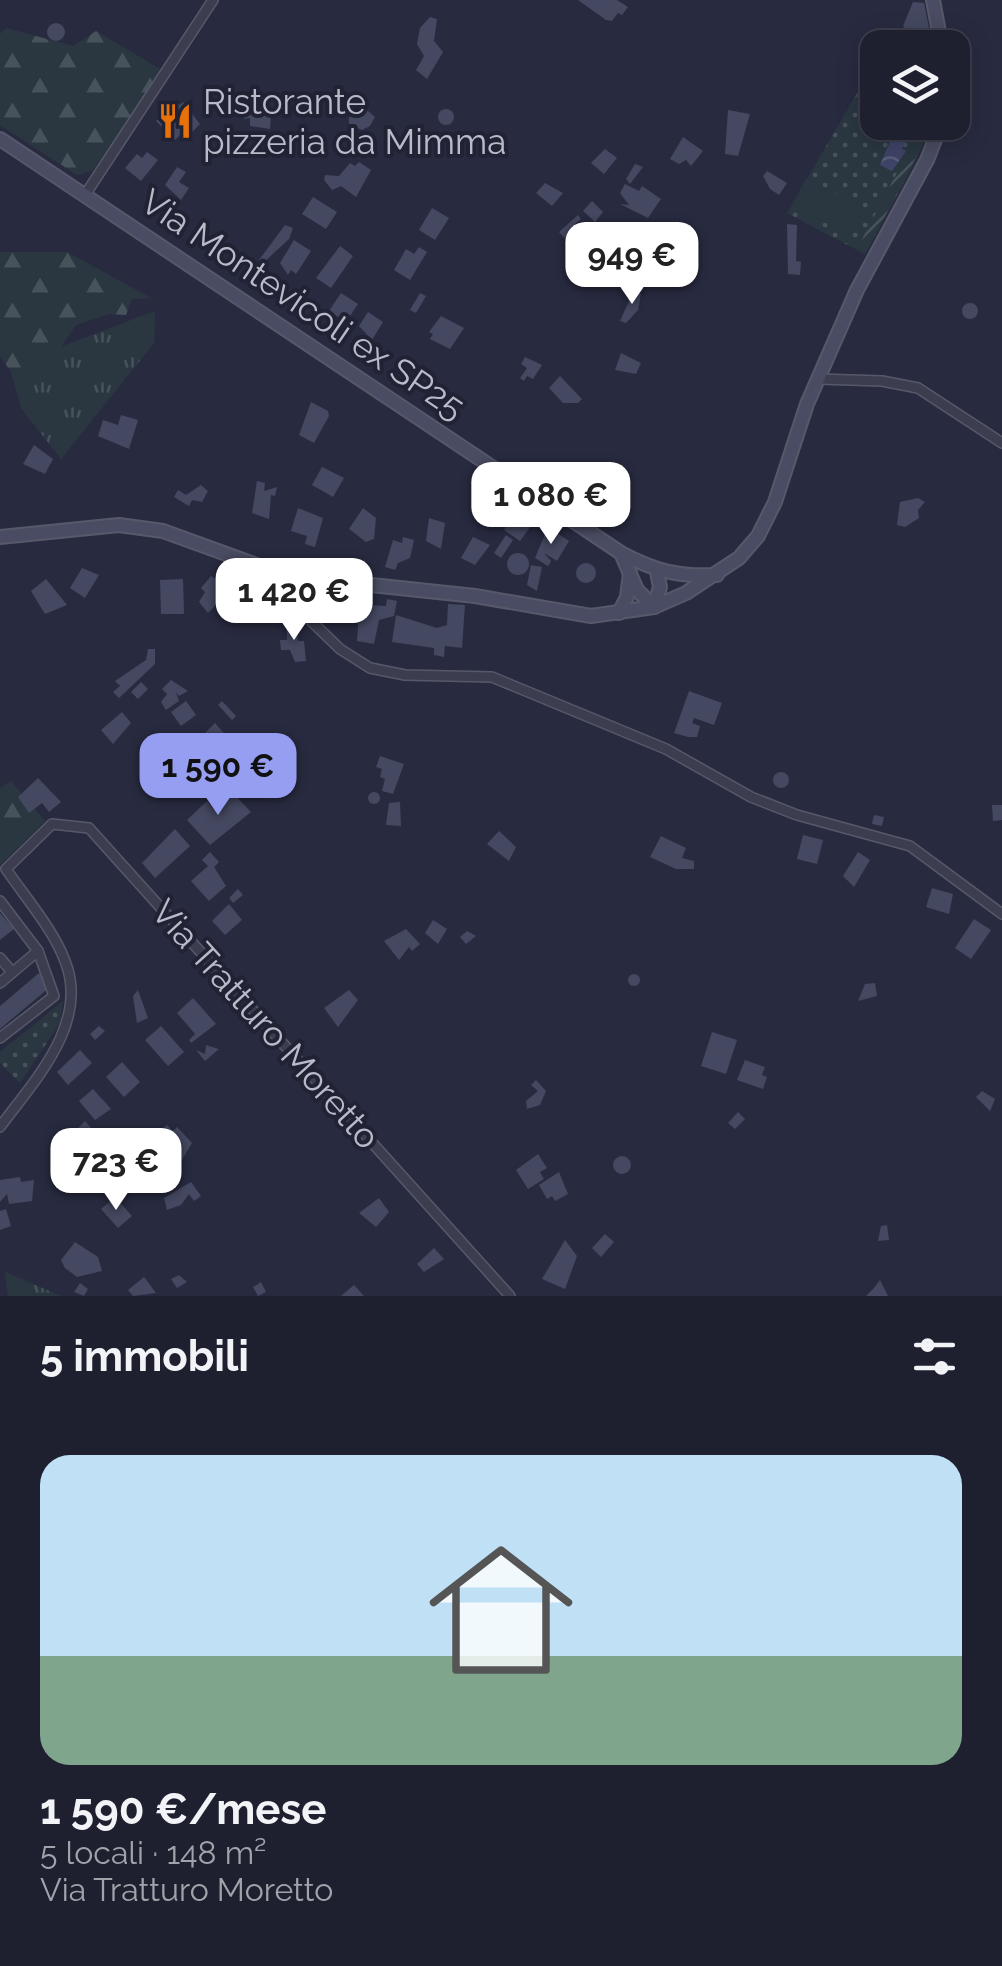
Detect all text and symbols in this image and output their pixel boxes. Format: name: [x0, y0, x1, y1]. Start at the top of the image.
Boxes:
map controls: [860, 30, 970, 140]
button: layers: [860, 30, 970, 140]
place label: Ristorante pizzeria da Mimma: [203, 81, 506, 162]
restaurant icon: Ristorante pizzeria da Mimma: [156, 102, 194, 140]
street label: Via Montevicoli ex SP25: [133, 180, 473, 428]
pin: 949 €: [562, 222, 702, 307]
text: 949 €: [587, 236, 677, 273]
pin: 1 080 €: [459, 462, 643, 547]
text: 1 080 €: [493, 476, 609, 513]
pin: 1 420 €: [202, 558, 386, 643]
text: 1 420 €: [238, 572, 350, 609]
pin: 1 590 €: [126, 733, 310, 818]
text: 1 590 €: [162, 747, 274, 784]
street label: Via Tratturo Moretto: [143, 891, 389, 1157]
pin: 723 €: [46, 1128, 186, 1213]
text: 723 €: [72, 1142, 160, 1179]
icon: filters: [907, 1329, 962, 1384]
text: 5 immobili: [40, 1332, 249, 1381]
icon: home: [411, 1520, 591, 1700]
text: 1 590 €/mese: [40, 1785, 326, 1834]
text: 5 locali · 148 m²: [40, 1834, 267, 1871]
text: Via Tratturo Moretto: [40, 1871, 333, 1908]

